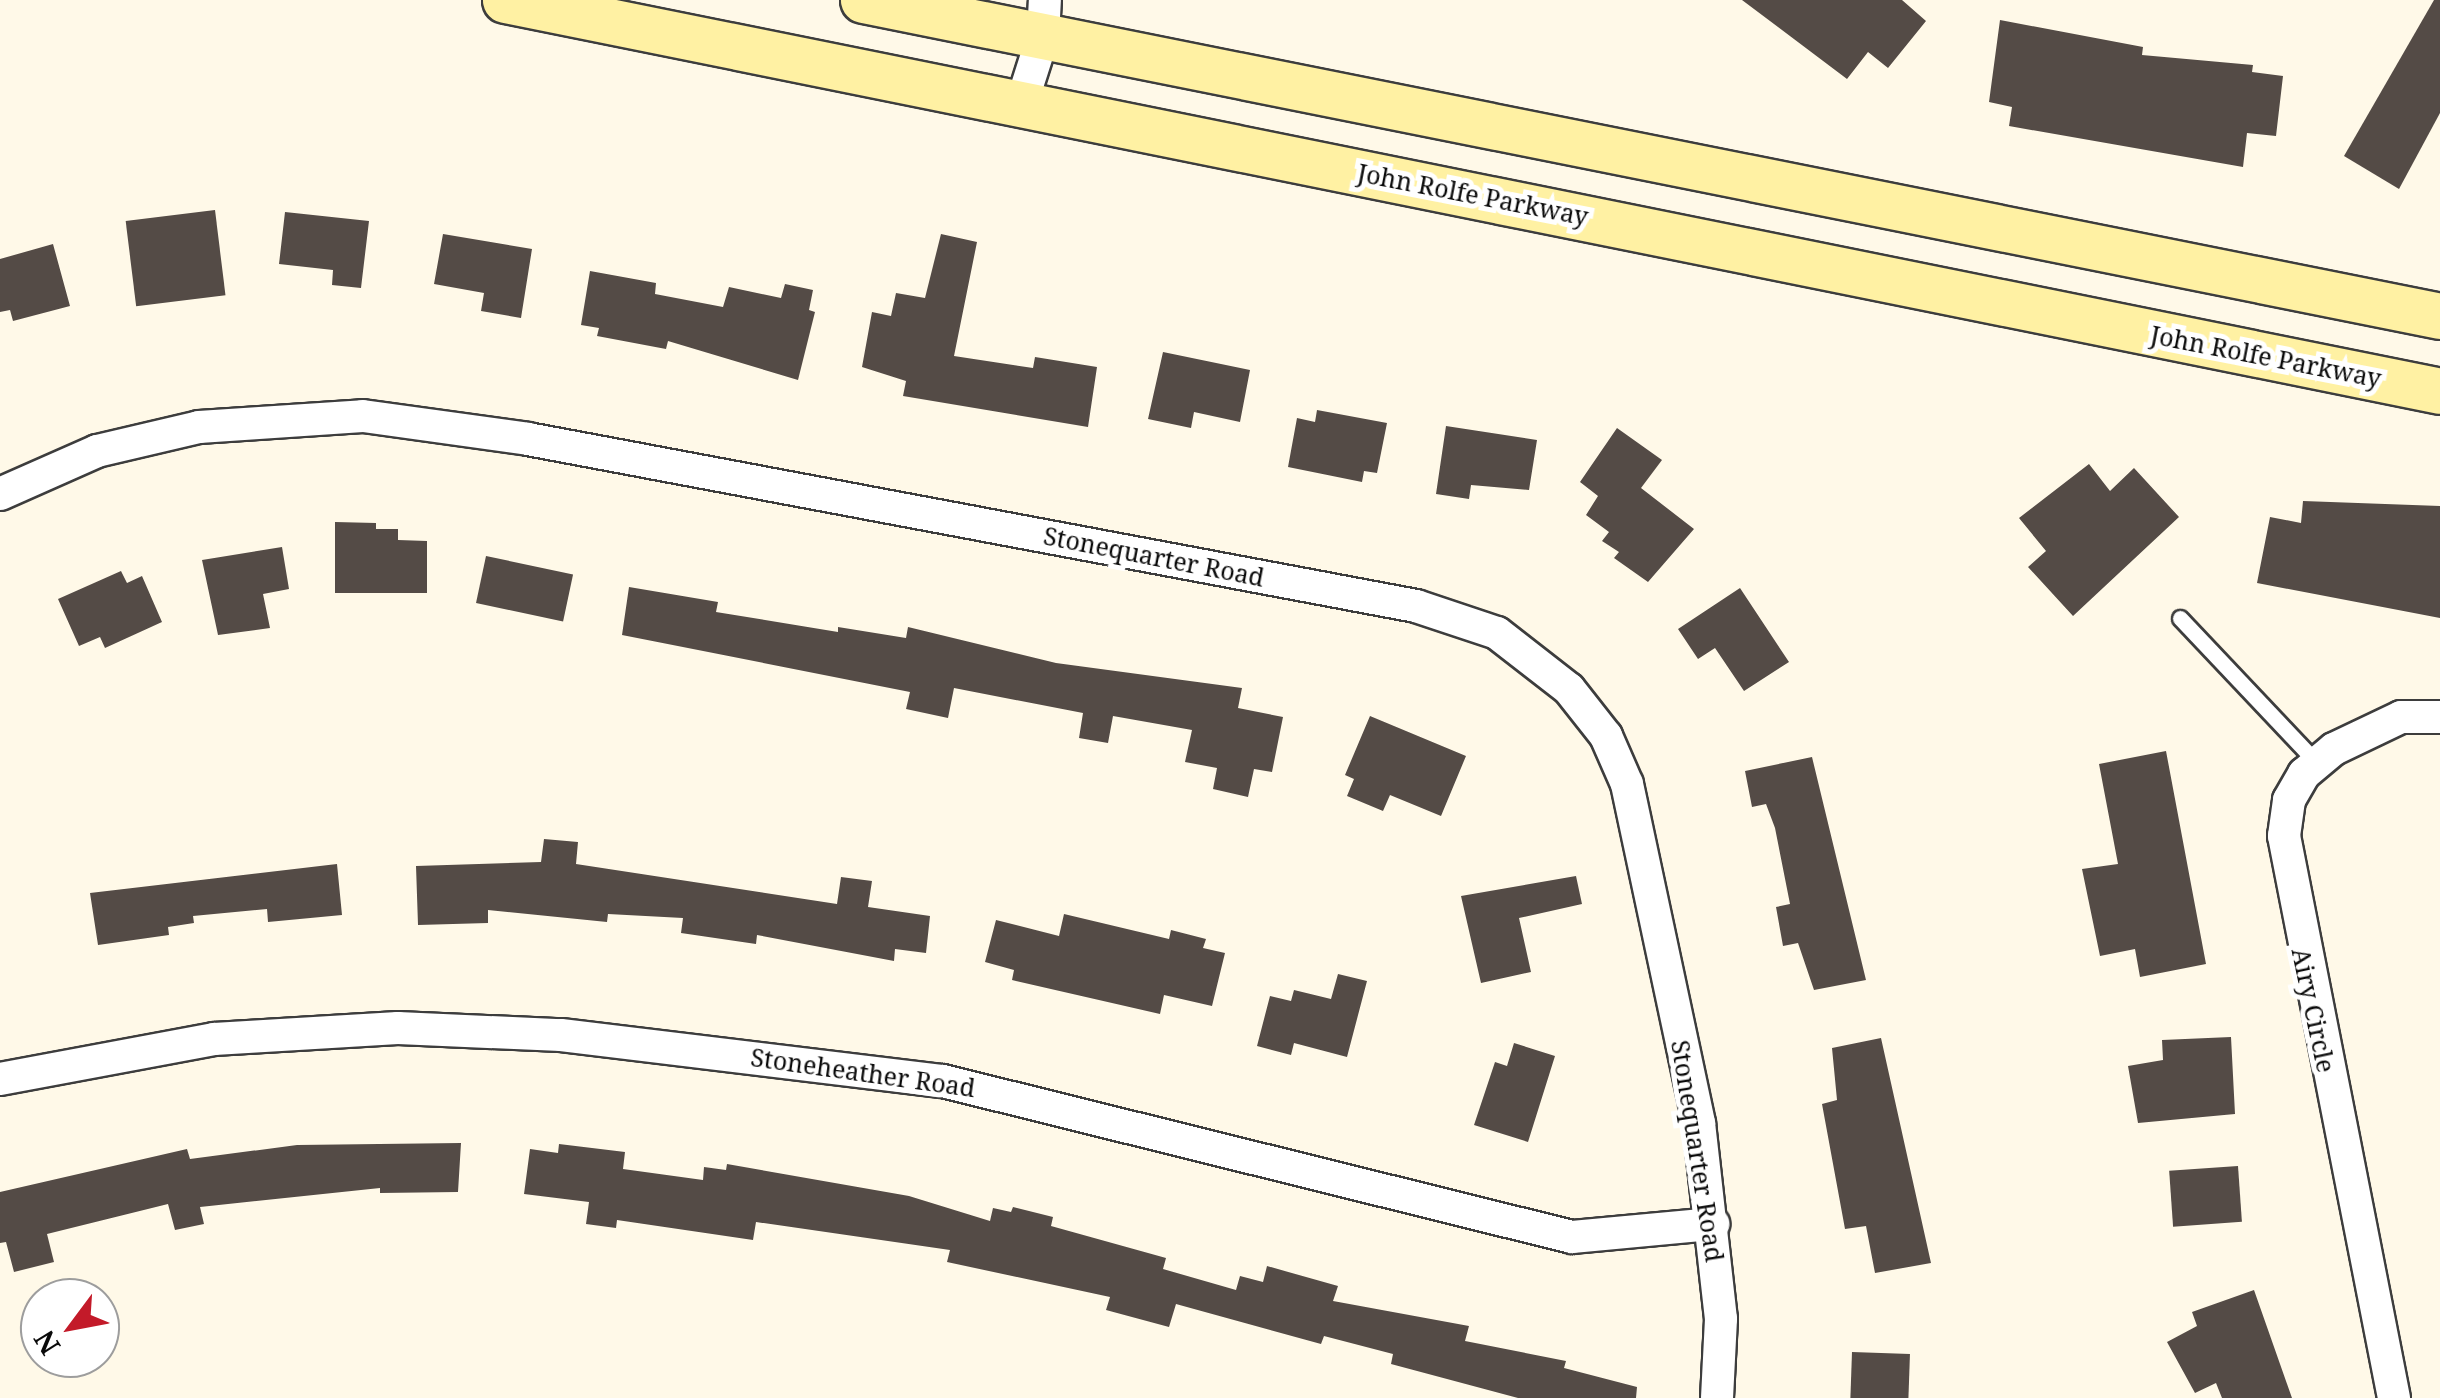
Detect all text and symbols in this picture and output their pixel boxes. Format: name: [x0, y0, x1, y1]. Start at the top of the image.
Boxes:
street label: John Rolfe Parkway: [1355, 157, 1591, 231]
street label: John Rolfe Parkway: [2148, 319, 2384, 393]
street label: Stonequarter Road: [1041, 520, 1267, 592]
street label: Airy Circle: [2286, 945, 2342, 1075]
street label: Stonequarter Road: [1666, 1038, 1730, 1264]
street label: Stoneheather Road: [749, 1041, 977, 1103]
north arrow: [20, 1278, 120, 1378]
text: N: [24, 1323, 68, 1362]

